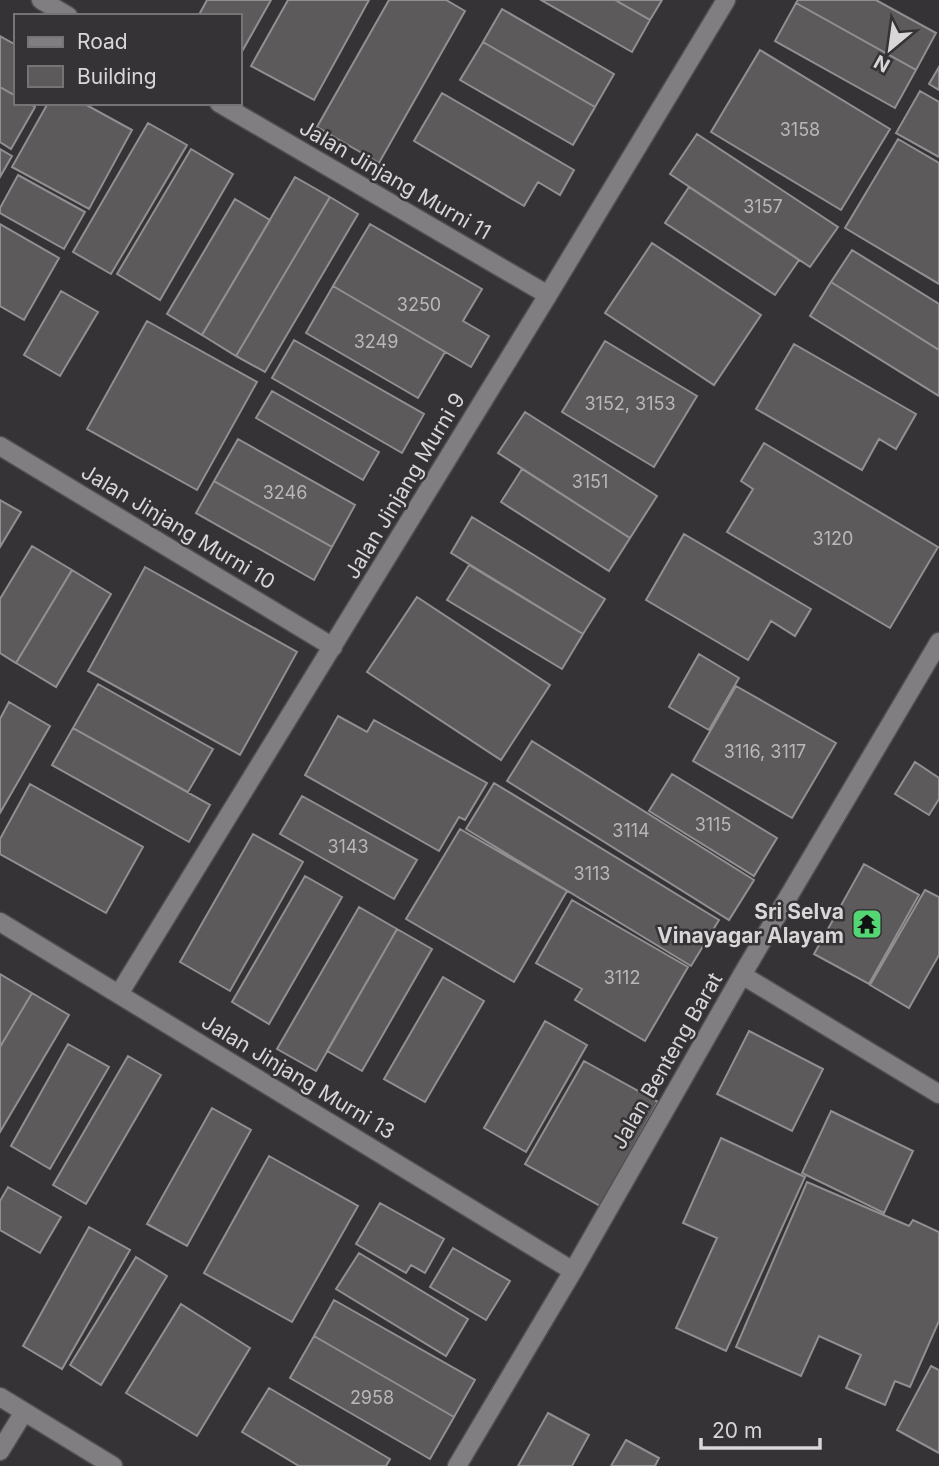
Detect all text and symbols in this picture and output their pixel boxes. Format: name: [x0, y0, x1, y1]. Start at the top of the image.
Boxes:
legend: [14, 14, 242, 105]
north arrow: [855, 14, 925, 84]
text: Road: [77, 29, 128, 54]
text: N: [870, 50, 894, 77]
text: Building: [77, 64, 157, 89]
street label: Jalan Jinjang Murni 11: [295, 115, 495, 245]
house number: 3158: [780, 119, 820, 140]
house number: 3157: [743, 196, 783, 217]
house number: 3250: [397, 294, 441, 315]
house number: 3249: [354, 331, 398, 352]
street label: Jalan Jinjang Murni 9: [339, 388, 470, 583]
house number: 3152, 3153: [584, 393, 676, 414]
street label: Jalan Jinjang Murni 10: [77, 459, 280, 594]
house number: 3151: [572, 471, 608, 492]
house number: 3246: [263, 482, 307, 503]
house number: 3120: [813, 528, 853, 549]
house number: 3116, 3117: [724, 741, 806, 762]
house number: 3115: [695, 814, 731, 835]
house number: 3114: [612, 820, 650, 841]
house number: 3143: [327, 836, 369, 857]
house number: 3113: [574, 863, 610, 884]
place label: Sri Selva Vinayagar Alayam: [657, 899, 844, 948]
temple icon: Sri Selva Vinayagar Alayam: [850, 907, 884, 941]
house number: 3112: [604, 967, 640, 988]
street label: Jalan Benteng Barat: [606, 968, 727, 1153]
street label: Jalan Jinjang Murni 13: [197, 1009, 399, 1144]
house number: 2958: [350, 1387, 394, 1408]
scale bar: [701, 1406, 820, 1450]
text: 20 m: [712, 1418, 762, 1443]

